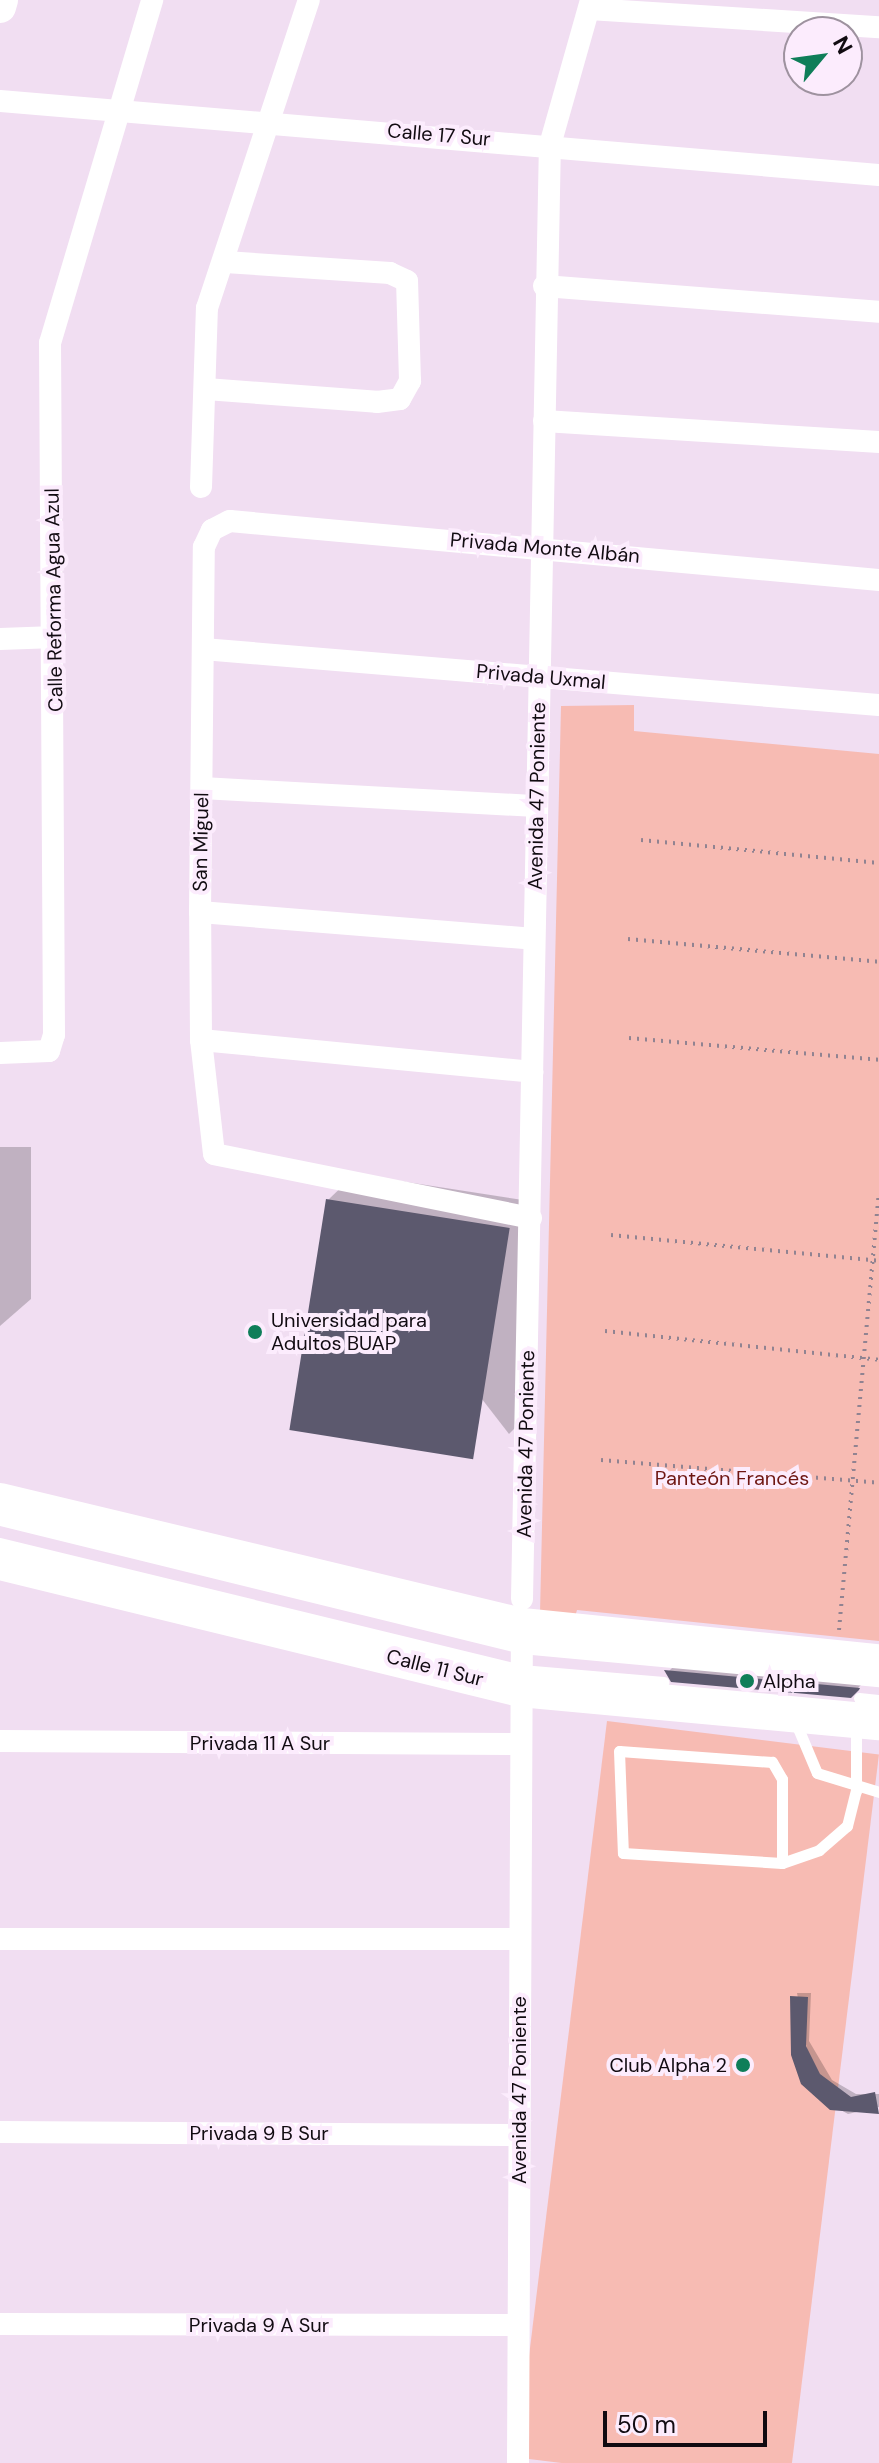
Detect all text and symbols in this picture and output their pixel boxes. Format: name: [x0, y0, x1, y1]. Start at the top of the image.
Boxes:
north arrow: [783, 16, 863, 96]
text: N: [826, 31, 859, 59]
street label: Calle 17 Sur: [386, 119, 492, 151]
street label: Calle Reforma Agua Azul: [40, 488, 68, 712]
street label: Privada Monte Albán: [449, 528, 641, 568]
street label: Privada Uxmal: [475, 659, 607, 695]
street label: Avenida 47 Poniente: [523, 702, 551, 890]
street label: San Miguel: [188, 792, 214, 892]
place label: Universidad para Adultos BUAP: [271, 1308, 427, 1355]
marker: Universidad para Adultos BUAP: [246, 1323, 264, 1341]
street label: Avenida 47 Poniente: [512, 1350, 540, 1538]
park label: Panteón Francés: [655, 1466, 809, 1490]
street label: Calle 11 Sur: [384, 1644, 486, 1692]
place label: Alpha: [763, 1669, 816, 1693]
marker: Alpha: [738, 1672, 756, 1690]
street label: Privada 11 A Sur: [190, 1731, 330, 1755]
street label: Avenida 47 Poniente: [507, 1996, 531, 2184]
place label: Club Alpha 2: [609, 2053, 727, 2077]
marker: Club Alpha 2: [734, 2056, 752, 2074]
street label: Privada 9 B Sur: [189, 2121, 329, 2145]
street label: Privada 9 A Sur: [189, 2313, 329, 2337]
scale bar: [607, 2395, 771, 2445]
text: 50 m: [617, 2409, 676, 2440]

